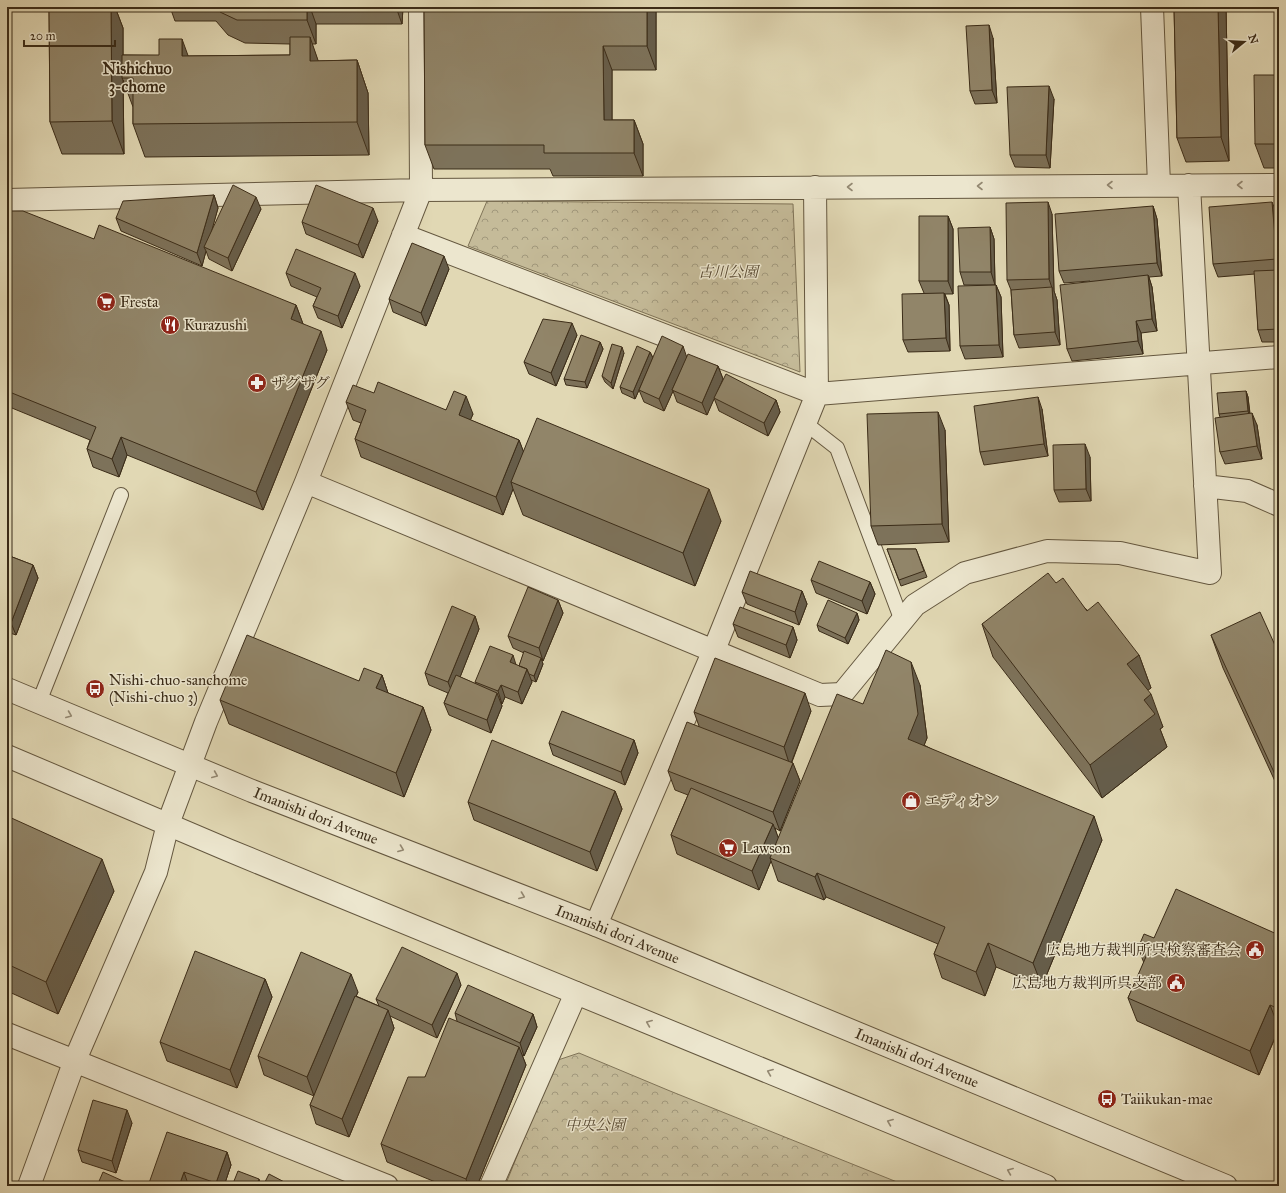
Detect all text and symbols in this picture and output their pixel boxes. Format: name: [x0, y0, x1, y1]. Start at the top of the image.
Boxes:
scale bar: [24, 22, 115, 48]
north arrow: [1224, 22, 1264, 62]
text: 20 m: [30, 29, 56, 43]
text: N: [1245, 33, 1261, 46]
district label: Nishichuo 3-chome: [102, 59, 172, 97]
one-way arrow: [1107, 181, 1113, 189]
one-way arrow: [1237, 181, 1243, 189]
one-way arrow: [977, 182, 983, 190]
one-way arrow: [847, 183, 853, 191]
park label: 古川公園: [698, 263, 761, 281]
supermarket icon: Fresta: [95, 291, 117, 313]
place label: Fresta: [120, 293, 159, 311]
restaurant icon: Kurazushi: [159, 314, 181, 336]
place label: Kurazushi: [184, 316, 247, 334]
pharmacy icon: ザグザグ: [246, 372, 268, 394]
place label: ザグザグ: [271, 374, 330, 392]
place label: Nishi-chuo-sanchome (Nishi-chuo 3): [109, 671, 247, 707]
bus stop icon: Nishi-chuo-sanchome (Nishi-chuo 3): [84, 678, 106, 700]
one-way arrow: [66, 710, 73, 718]
one-way arrow: [211, 771, 218, 779]
street label: Imanishi dori Avenue: [251, 784, 381, 848]
shop icon: エディオン: [900, 790, 922, 812]
place label: エディオン: [925, 792, 999, 810]
supermarket icon: Lawson: [717, 837, 739, 859]
place label: Lawson: [742, 839, 790, 857]
one-way arrow: [397, 845, 404, 853]
one-way arrow: [518, 892, 525, 900]
street label: Imanishi dori Avenue: [553, 901, 682, 968]
public building icon: 広島地方裁判所呉検察審査会: [1244, 939, 1266, 961]
place label: 広島地方裁判所呉検察審査会: [1046, 941, 1241, 959]
public building icon: 広島地方裁判所呉支部: [1165, 972, 1187, 994]
place label: 広島地方裁判所呉支部: [1012, 974, 1162, 992]
one-way arrow: [646, 1020, 654, 1028]
street label: Imanishi dori Avenue: [853, 1024, 981, 1092]
one-way arrow: [766, 1069, 773, 1077]
bus stop icon: Taiikukan-mae: [1096, 1088, 1118, 1110]
place label: Taiikukan-mae: [1121, 1090, 1213, 1108]
park label: 中央公園: [565, 1116, 628, 1134]
one-way arrow: [886, 1118, 893, 1126]
one-way arrow: [1007, 1168, 1014, 1176]

